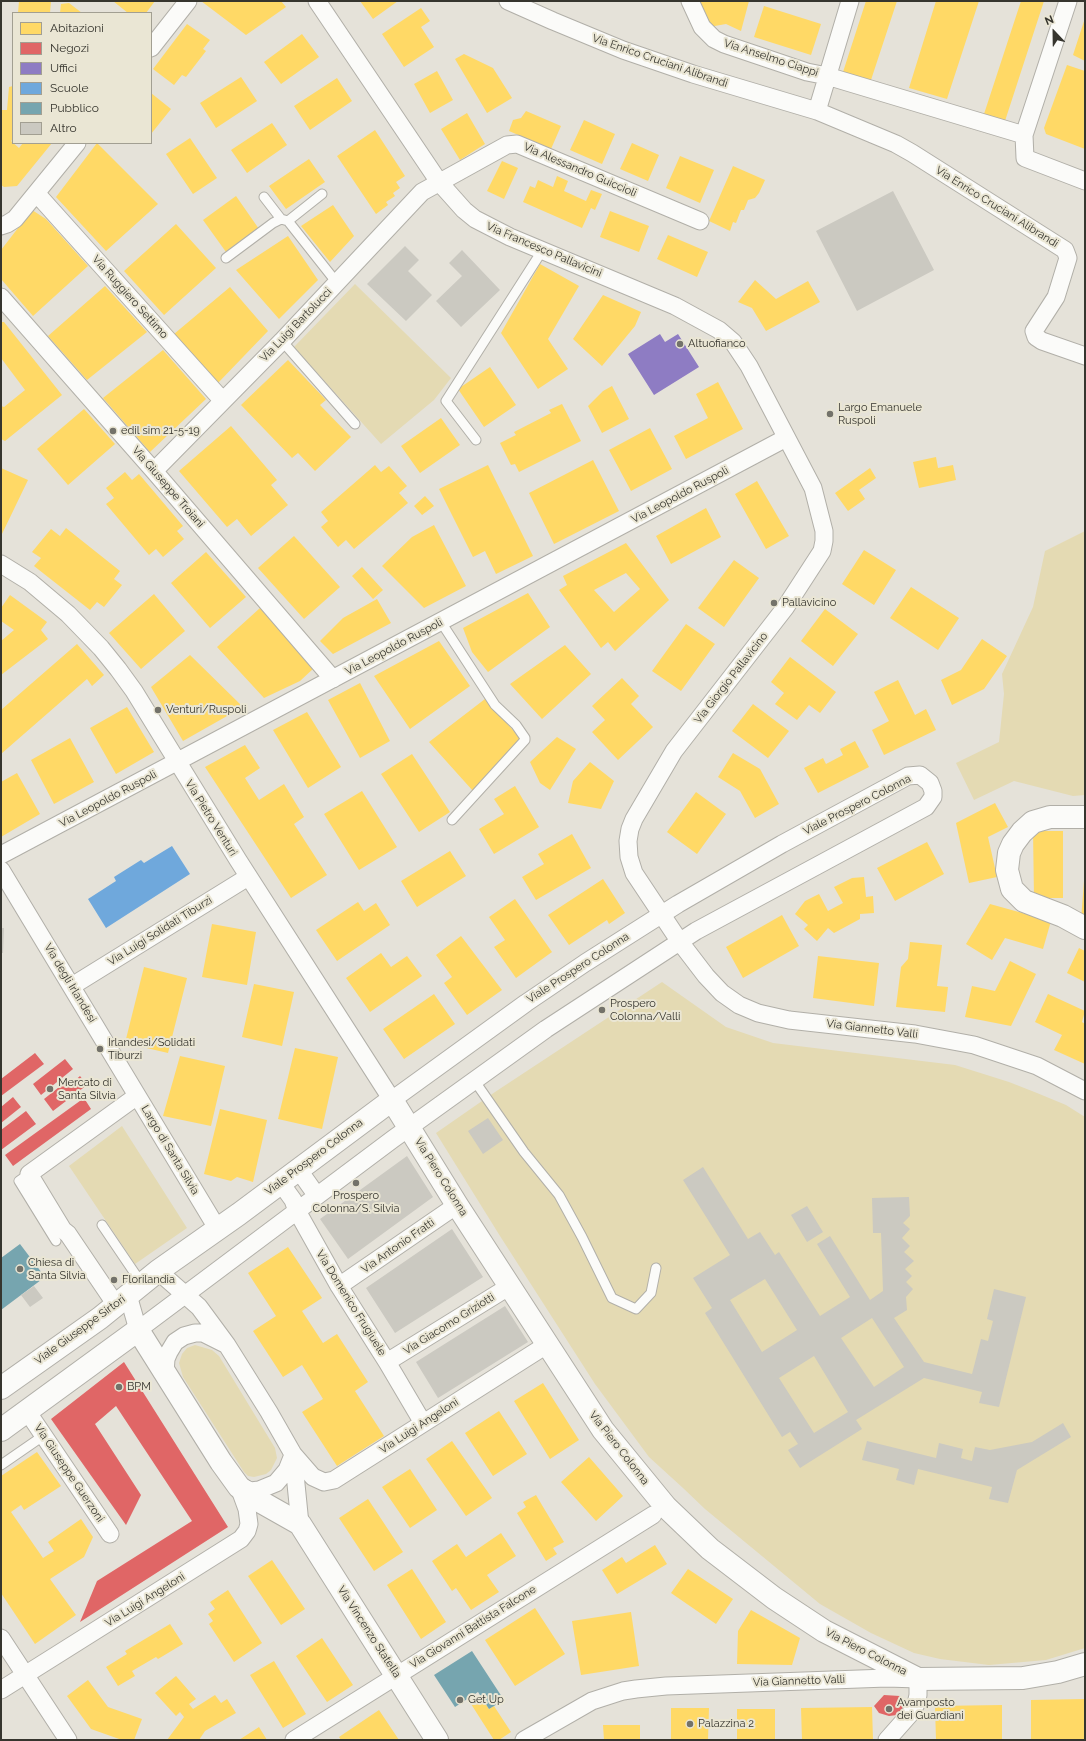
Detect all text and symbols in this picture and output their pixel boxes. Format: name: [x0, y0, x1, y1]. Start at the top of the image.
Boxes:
legend: [12, 12, 152, 144]
north arrow: [1034, 12, 1074, 52]
text: N: [1043, 13, 1056, 28]
text: Abitazioni: [50, 21, 104, 35]
street label: Via Enrico Cruciani Alibrandi: [591, 32, 729, 90]
street label: Via Anselmo Ciappi: [722, 36, 820, 80]
text: Negozi: [50, 41, 89, 55]
text: Uffici: [50, 61, 77, 75]
text: Scuole: [50, 81, 88, 95]
text: Pubblico: [50, 101, 99, 115]
text: Altro: [50, 121, 77, 135]
street label: Via Alessandro Guiccioli: [521, 140, 639, 200]
street label: Via Enrico Cruciani Alibrandi: [933, 164, 1061, 250]
street label: Via Francesco Pallavicini: [484, 220, 604, 280]
street label: Via Ruggiero Settimo: [89, 253, 171, 341]
street label: Via Luigi Bartolucci: [257, 285, 335, 365]
place label: Altuofianco: [688, 337, 746, 351]
marker: Altuofianco: [675, 339, 685, 349]
place label: Largo Emanuele Ruspoli: [838, 401, 922, 427]
marker: Largo Emanuele Ruspoli: [825, 409, 835, 419]
place label: edil sim 21-5-19: [121, 424, 200, 438]
marker: edil sim 21-5-19: [108, 426, 118, 436]
street label: Via Giuseppe Troiani: [129, 444, 207, 530]
street label: Via Leopoldo Ruspoli: [629, 464, 731, 526]
place label: Pallavicino: [782, 596, 836, 610]
marker: Pallavicino: [769, 598, 779, 608]
street label: Via Leopoldo Ruspoli: [343, 616, 445, 678]
street label: Via Giorgio Pallavicino: [691, 630, 771, 726]
place label: Venturi/Ruspoli: [166, 703, 246, 717]
marker: Venturi/Ruspoli: [153, 705, 163, 715]
street label: Via Leopoldo Ruspoli: [57, 768, 159, 830]
street label: Viale Prospero Colonna: [801, 772, 913, 838]
street label: Via Pietro Venturi: [182, 778, 240, 858]
street label: Via Luigi Solidati Tiburzi: [105, 894, 215, 968]
street label: Viale Prospero Colonna: [524, 930, 632, 1006]
street label: Via degli Irlandesi: [41, 941, 99, 1025]
place label: Prospero Colonna/Valli: [610, 997, 680, 1023]
marker: Prospero Colonna/Valli: [597, 1005, 607, 1015]
street label: Via Giannetto Valli: [826, 1017, 918, 1041]
place label: Irlandesi/Solidati Tiburzi: [108, 1036, 195, 1062]
marker: Irlandesi/Solidati Tiburzi: [95, 1044, 105, 1054]
place label: Mercato di Santa Silvia: [58, 1076, 116, 1102]
marker: Mercato di Santa Silvia: [45, 1084, 55, 1094]
street label: Largo di Santa Silvia: [138, 1103, 202, 1197]
street label: Viale Prospero Colonna: [262, 1116, 366, 1198]
street label: Via Piero Colonna: [412, 1135, 470, 1219]
marker: Prospero Colonna/S. Silvia: [351, 1178, 361, 1188]
place label: Prospero Colonna/S. Silvia: [313, 1189, 399, 1215]
street label: Via Antonio Fratti: [359, 1216, 437, 1276]
street label: Via Domenico Frugiuele: [313, 1248, 389, 1358]
place label: Chiesa di Santa Silvia: [28, 1256, 86, 1282]
marker: Chiesa di Santa Silvia: [15, 1264, 25, 1274]
place label: Florilandia: [122, 1273, 175, 1287]
marker: Florilandia: [109, 1275, 119, 1285]
street label: Via Giacomo Griziotti: [401, 1291, 497, 1357]
street label: Viale Giuseppe Sirtori: [32, 1293, 128, 1367]
place label: BPM: [127, 1380, 151, 1394]
marker: BPM: [114, 1382, 124, 1392]
street label: Via Luigi Angeloni: [377, 1396, 461, 1456]
street label: Via Piero Colonna: [586, 1409, 652, 1487]
street label: Via Giuseppe Guerzoni: [31, 1421, 107, 1525]
street label: Via Luigi Angeloni: [103, 1570, 187, 1630]
street label: Via Giovanni Battista Falcone: [408, 1583, 538, 1671]
street label: Via Vincenzo Statella: [334, 1584, 404, 1680]
street label: Via Piero Colonna: [823, 1626, 909, 1678]
street label: Via Giannetto Valli: [753, 1673, 845, 1689]
place label: Get Up: [468, 1693, 504, 1707]
marker: Get Up: [455, 1695, 465, 1705]
place label: Avamposto dei Guardiani: [897, 1696, 964, 1722]
marker: Avamposto dei Guardiani: [884, 1704, 894, 1714]
place label: Palazzina 2: [698, 1717, 754, 1731]
marker: Palazzina 2: [685, 1719, 695, 1729]

